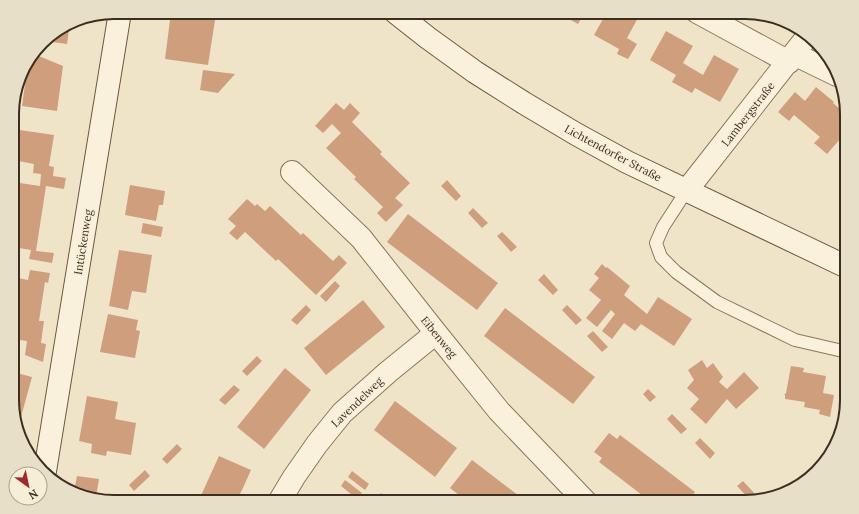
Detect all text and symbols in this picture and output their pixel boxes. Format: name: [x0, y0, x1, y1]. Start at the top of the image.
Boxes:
street label: Lambergstraße: [718, 79, 778, 149]
street label: Lichtendorfer Straße: [562, 121, 664, 185]
street label: Intückenweg: [71, 207, 95, 276]
street label: Eibenweg: [418, 313, 461, 361]
street label: Lavendelweg: [328, 373, 386, 430]
north arrow: [8, 466, 48, 506]
text: N: [26, 486, 41, 503]

